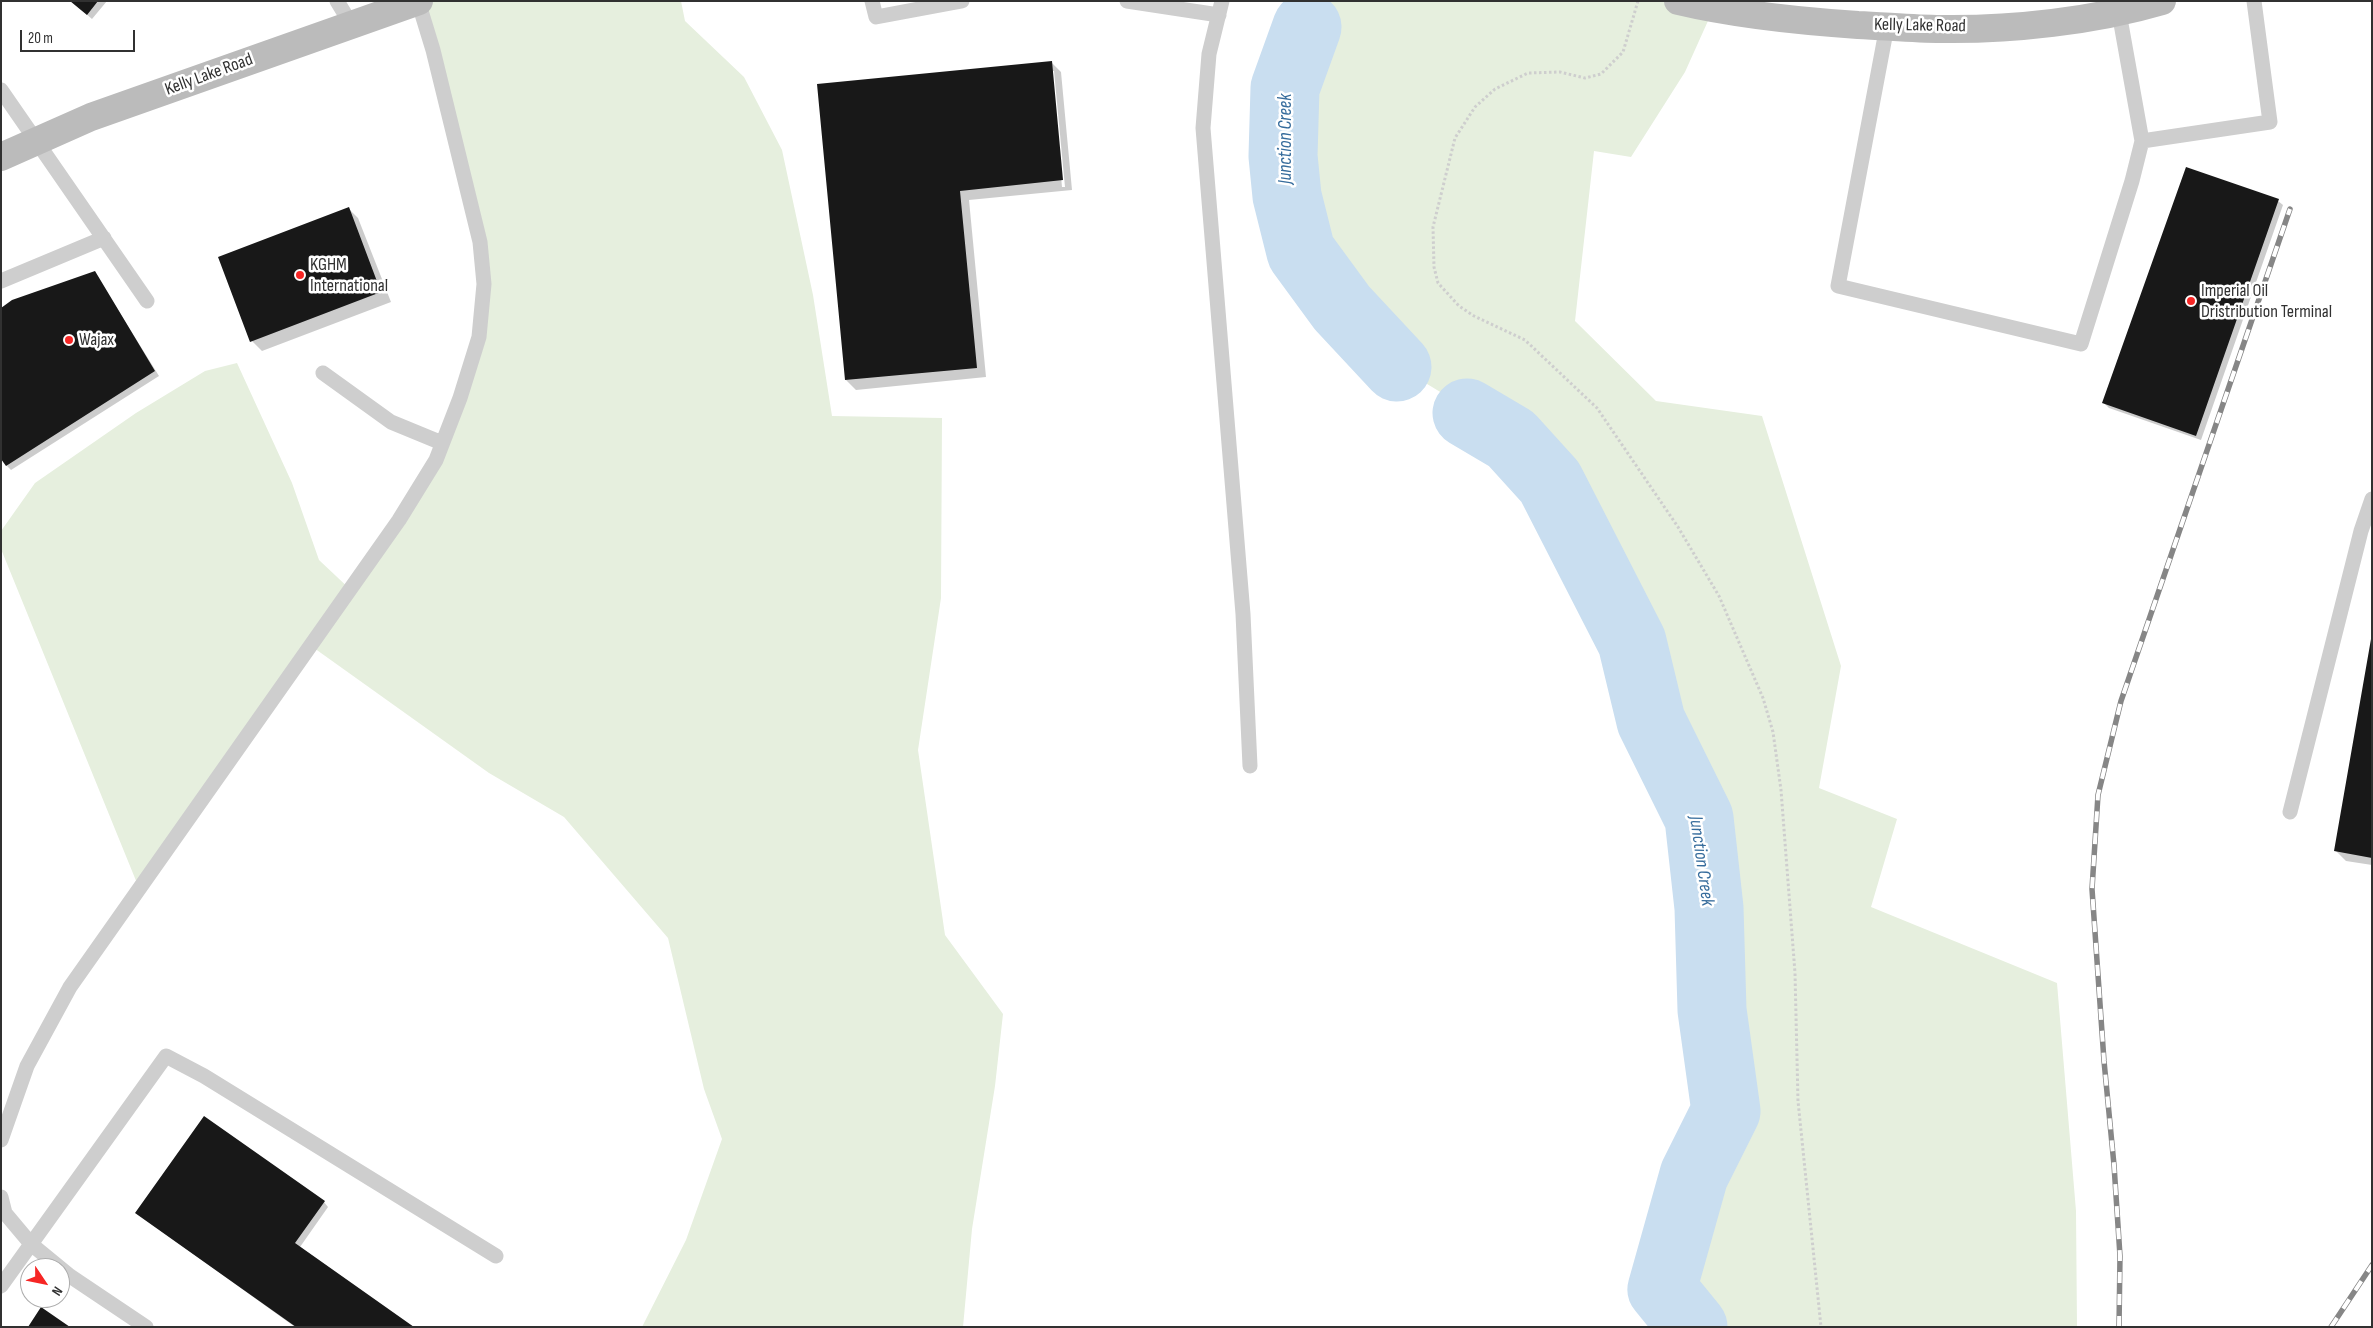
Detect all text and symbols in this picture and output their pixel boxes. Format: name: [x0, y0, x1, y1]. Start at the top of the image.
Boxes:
street label: Kelly Lake Road: [1874, 14, 1966, 38]
scale bar: [22, 20, 138, 52]
text: 20 m: [28, 29, 53, 48]
street label: Kelly Lake Road: [162, 49, 256, 101]
water label: Junction Creek: [1275, 94, 1297, 184]
place label: KGHM International: [310, 254, 388, 296]
marker: KGHM International: [294, 269, 306, 281]
place label: Imperial Oil Dristribution Terminal: [2201, 280, 2332, 322]
marker: Imperial Oil Dristribution Terminal: [2185, 295, 2197, 307]
place label: Wajax: [79, 329, 114, 351]
marker: Wajax: [63, 334, 75, 346]
water label: Junction Creek: [1683, 815, 1719, 907]
north arrow: [20, 1258, 70, 1308]
text: N: [48, 1283, 66, 1299]

